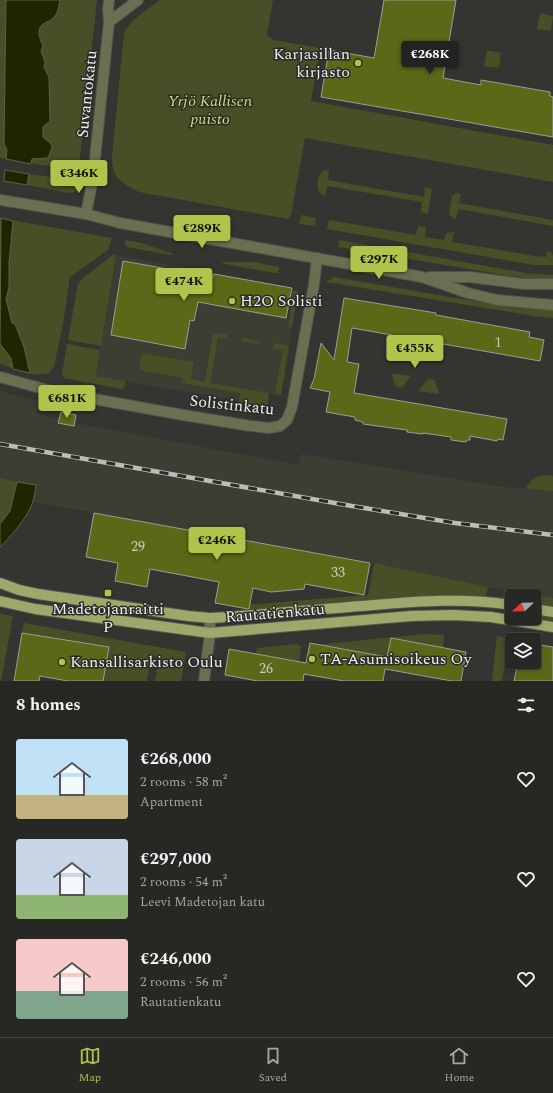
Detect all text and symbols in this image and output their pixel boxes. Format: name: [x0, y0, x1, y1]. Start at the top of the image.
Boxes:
pin: €268K: [402, 41, 458, 75]
place label: Karjasillan kirjasto: [273, 42, 350, 84]
text: €268K: [410, 44, 450, 64]
street label: Suvantokatu: [70, 49, 104, 139]
marker: Karjasillan kirjasto: [353, 58, 363, 68]
park label: Yrjö Kallisen puisto: [168, 89, 253, 131]
pin: €346K: [51, 160, 107, 194]
text: €346K: [59, 163, 99, 183]
pin: €289K: [174, 215, 230, 249]
text: €289K: [182, 218, 222, 238]
pin: €297K: [351, 246, 407, 280]
text: €297K: [359, 249, 399, 269]
pin: €474K: [156, 268, 212, 302]
text: €474K: [164, 271, 204, 291]
place label: H2O Solisti: [240, 289, 322, 313]
marker: H2O Solisti: [227, 296, 237, 306]
house number: 1: [495, 332, 502, 353]
pin: €455K: [387, 335, 443, 369]
text: €455K: [395, 338, 435, 358]
pin: €681K: [39, 385, 95, 419]
text: €681K: [47, 388, 87, 408]
street label: Solistinkatu: [188, 389, 276, 421]
pin: €246K: [189, 527, 245, 561]
text: €246K: [197, 530, 237, 550]
house number: 29: [131, 536, 145, 557]
house number: 33: [331, 562, 345, 583]
marker: Madetojanraitti P: [103, 588, 113, 598]
north arrow: [505, 589, 541, 625]
map controls: [505, 589, 541, 669]
place label: Madetojanraitti P: [52, 597, 164, 639]
street label: Rautatienkatu: [224, 597, 326, 629]
button: layers: [505, 633, 541, 669]
place label: TA-Asumisoikeus Oy: [320, 647, 473, 671]
place label: Kansallisarkisto Oulu: [70, 650, 223, 674]
marker: TA-Asumisoikeus Oy: [307, 654, 317, 664]
marker: Kansallisarkisto Oulu: [57, 657, 67, 667]
house number: 26: [259, 658, 273, 679]
text: 8 homes: [16, 692, 81, 718]
icon: filters: [515, 694, 537, 716]
text: €268,000: [140, 746, 211, 772]
icon: home: [48, 755, 96, 803]
icon: heart: [515, 768, 537, 790]
text: 2 rooms · 58 m²: [140, 772, 227, 792]
text: Apartment: [140, 792, 203, 812]
text: €297,000: [140, 846, 211, 872]
icon: home: [48, 855, 96, 903]
icon: heart: [515, 868, 537, 890]
text: 2 rooms · 54 m²: [140, 872, 227, 892]
text: Leevi Madetojan katu: [140, 892, 265, 912]
text: €246,000: [140, 946, 211, 972]
icon: home: [48, 955, 96, 1003]
icon: heart: [515, 968, 537, 990]
text: 2 rooms · 56 m²: [140, 972, 227, 992]
text: Rautatienkatu: [140, 992, 221, 1012]
tab: Map: [79, 1045, 101, 1086]
tab: Saved: [259, 1045, 287, 1086]
tab: Home: [445, 1045, 474, 1086]

